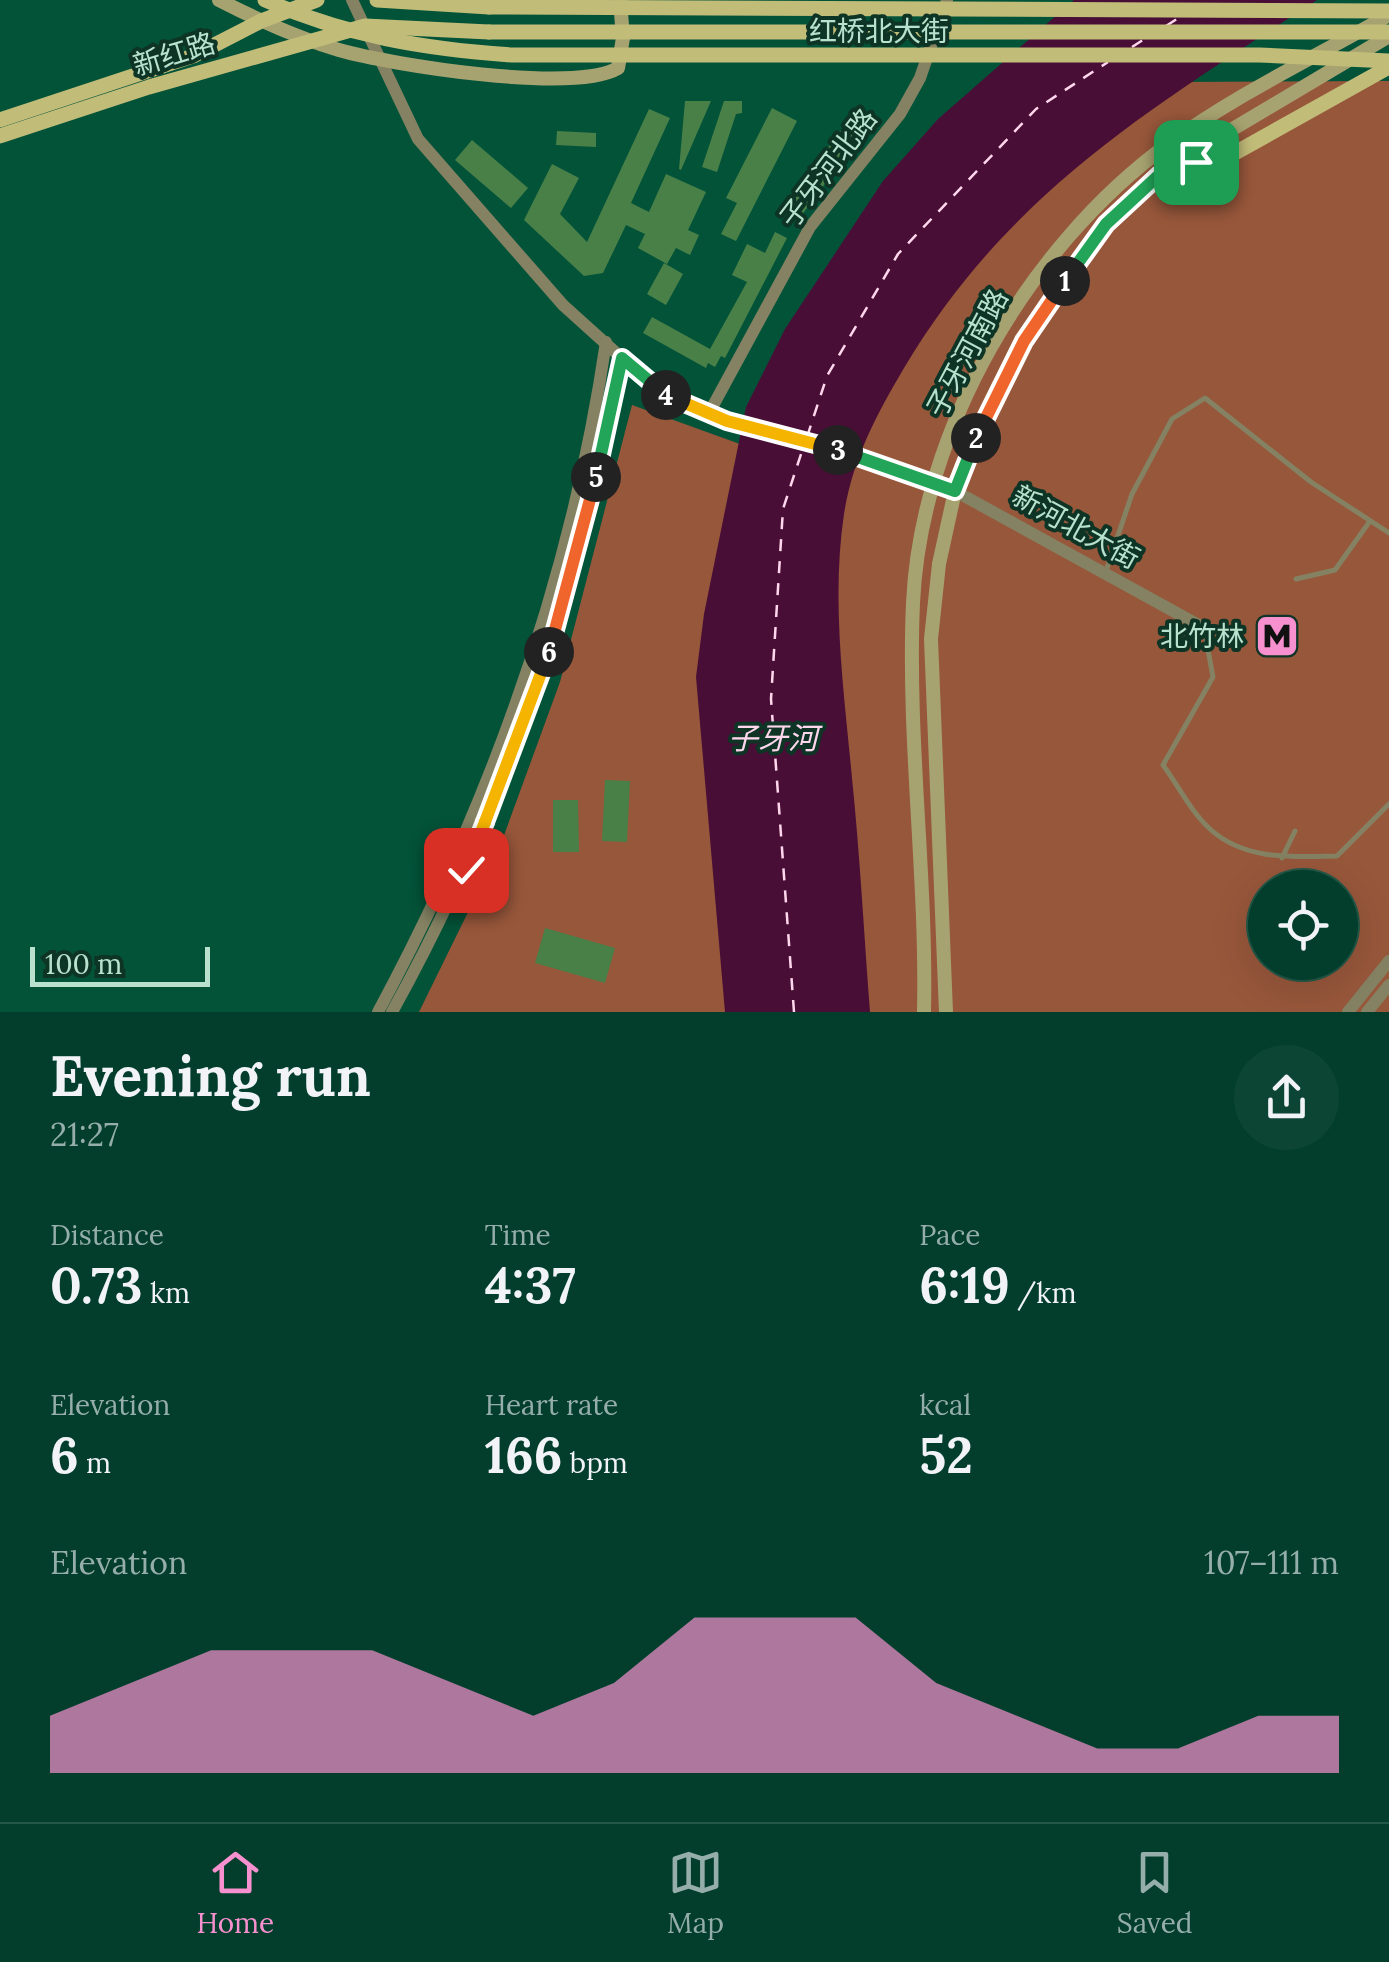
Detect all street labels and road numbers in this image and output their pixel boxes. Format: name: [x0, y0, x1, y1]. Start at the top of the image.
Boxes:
street label: 红桥北大街: [809, 13, 949, 49]
street label: 新红路: [129, 25, 219, 83]
street label: 子牙河北路: [771, 101, 885, 235]
street label: 子牙河南路: [918, 283, 1016, 423]
street label: 新河北大街: [1006, 477, 1146, 577]

